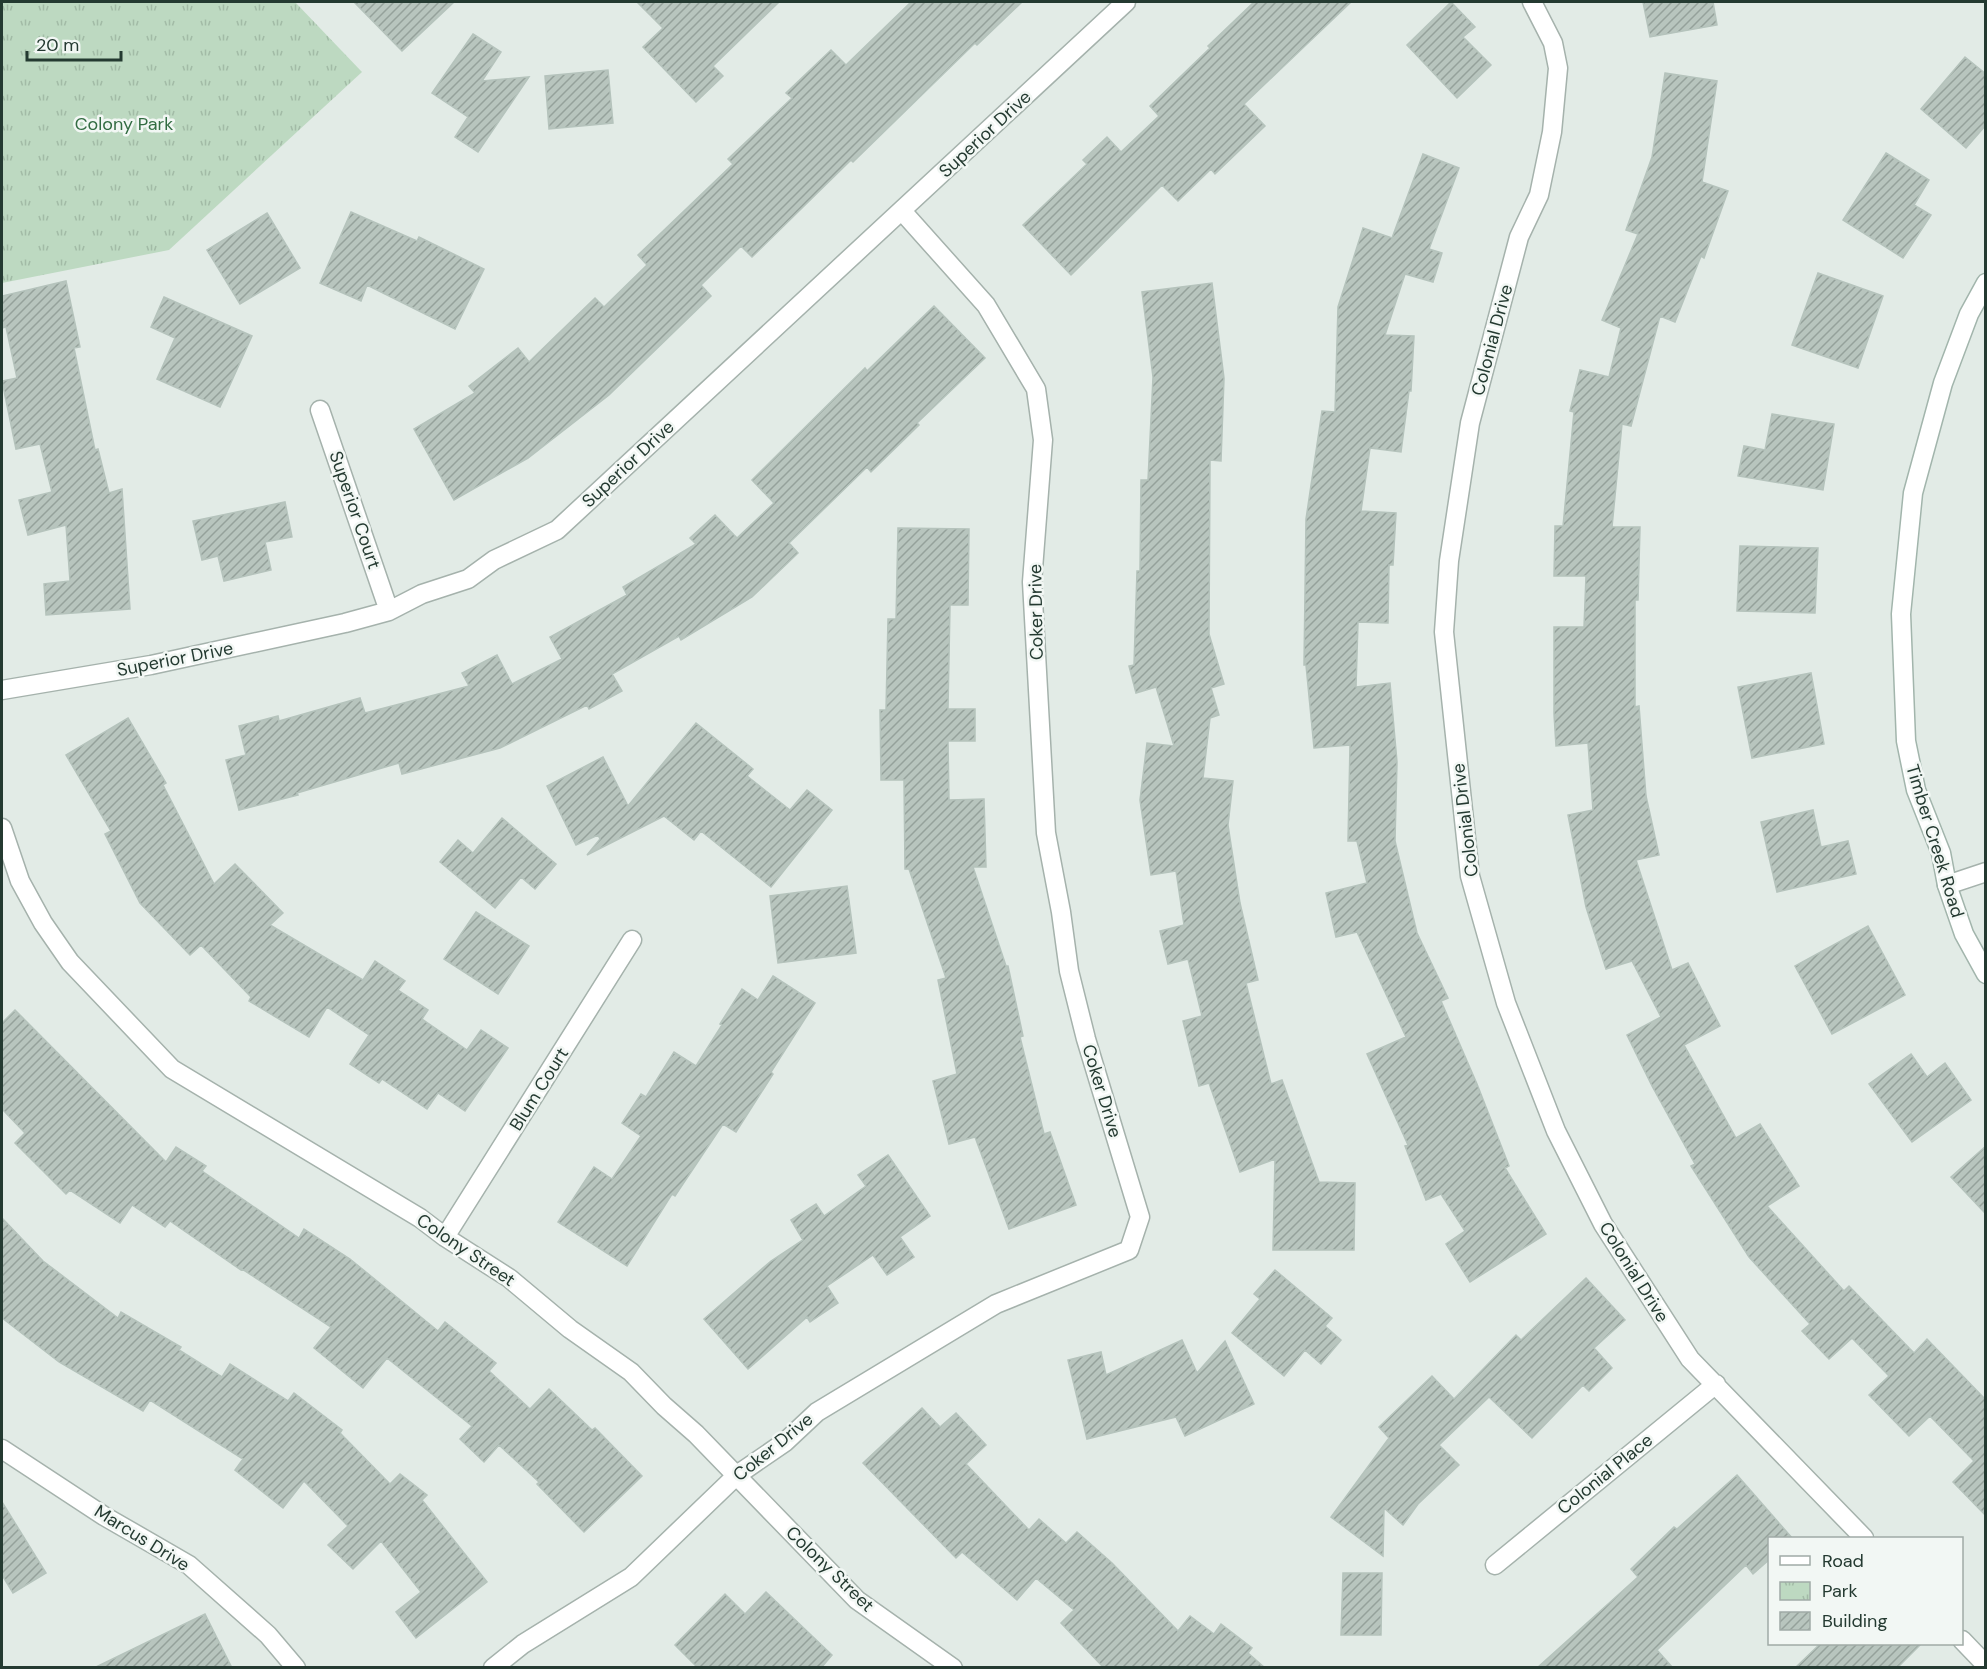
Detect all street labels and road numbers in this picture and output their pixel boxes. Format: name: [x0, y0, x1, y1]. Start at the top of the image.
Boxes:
street label: Superior Drive: [934, 85, 1036, 183]
street label: Colonial Drive: [1466, 282, 1518, 398]
street label: Superior Drive: [577, 415, 679, 513]
street label: Superior Court: [324, 448, 386, 572]
street label: Coker Drive: [1023, 564, 1049, 660]
street label: Superior Drive: [115, 636, 235, 682]
street label: Colonial Drive: [1446, 762, 1484, 878]
street label: Timber Creek Road: [1900, 762, 1970, 920]
street label: Coker Drive: [1076, 1041, 1128, 1141]
street label: Blum Court: [504, 1043, 574, 1135]
street label: Colony Street: [412, 1208, 520, 1292]
street label: Colonial Drive: [1594, 1217, 1674, 1327]
street label: Coker Drive: [728, 1407, 818, 1487]
street label: Colonial Place: [1552, 1428, 1658, 1520]
street label: Marcus Drive: [90, 1499, 194, 1577]
street label: Colony Street: [781, 1521, 879, 1617]

